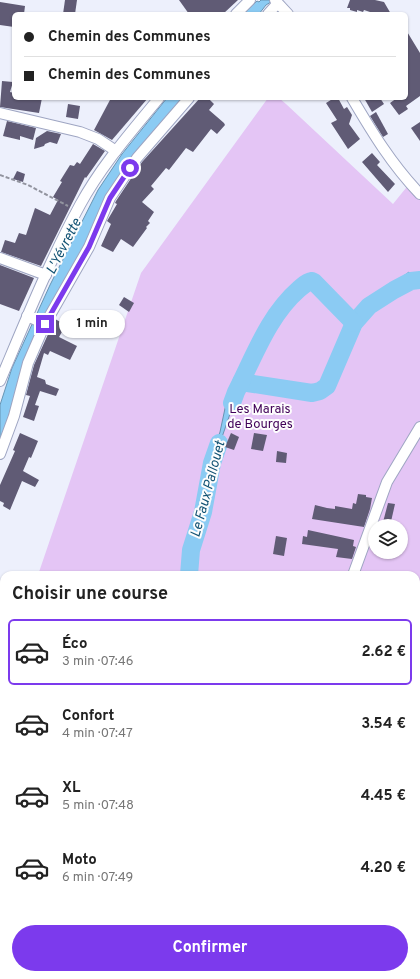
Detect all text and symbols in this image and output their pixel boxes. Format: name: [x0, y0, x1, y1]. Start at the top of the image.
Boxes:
text: Chemin des Communes: [48, 28, 211, 47]
text: Chemin des Communes: [48, 66, 211, 85]
route start: [121, 159, 139, 177]
water label: L'Yévrette: [43, 215, 86, 278]
callout: 1 min: [59, 310, 125, 338]
route end: [36, 315, 54, 333]
text: 1 min: [76, 316, 108, 332]
park label: Les Marais de Bourges: [227, 402, 293, 433]
water label: Le Faux Pallouet: [187, 438, 230, 539]
map controls: [368, 519, 408, 559]
button: layers: [368, 519, 408, 559]
text: Choisir une course: [12, 583, 168, 606]
icon: car: [14, 634, 50, 670]
text: Éco: [62, 635, 87, 654]
text: 2.62 €: [362, 643, 406, 662]
text: 3 min · 07:46: [62, 654, 134, 670]
icon: car: [14, 706, 50, 742]
text: Confort: [62, 707, 114, 726]
text: 3.54 €: [361, 715, 406, 734]
text: 4 min · 07:47: [62, 726, 133, 742]
icon: car: [14, 778, 50, 814]
text: XL: [62, 779, 80, 798]
text: 4.45 €: [361, 787, 406, 806]
text: 5 min · 07:48: [62, 798, 134, 814]
icon: car: [14, 850, 50, 886]
text: Moto: [62, 851, 97, 870]
text: 4.20 €: [360, 859, 406, 878]
text: 6 min · 07:49: [62, 870, 133, 886]
button: Confirmer: [12, 925, 408, 971]

